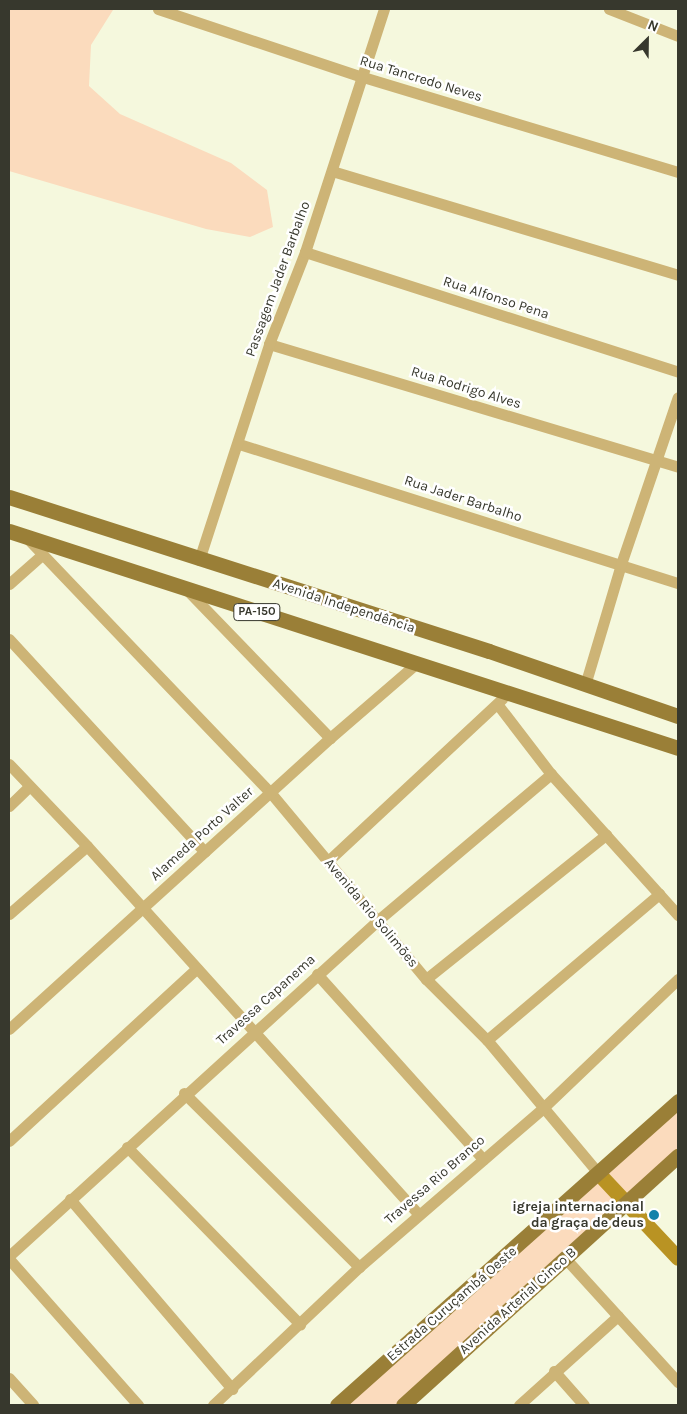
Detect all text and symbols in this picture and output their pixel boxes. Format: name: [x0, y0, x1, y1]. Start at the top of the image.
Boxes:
north arrow: [622, 15, 672, 65]
text: N: [645, 16, 661, 36]
street label: Rua Tancredo Neves: [358, 52, 484, 106]
street label: Passagem Jader Barbalho: [242, 199, 314, 359]
street label: Rua Alfonso Pena: [441, 273, 551, 323]
street label: Rua Rodrigo Alves: [409, 363, 523, 413]
street label: Rua Jader Barbalho: [402, 472, 524, 526]
street label: Avenida Independência: [271, 575, 417, 637]
road number: PA-150: [233, 602, 281, 622]
street label: Alameda Porto Valter: [147, 783, 257, 885]
street label: Avenida Rio Solimões: [320, 855, 422, 971]
street label: Travessa Capanema: [213, 951, 319, 1049]
street label: Travessa Rio Branco: [381, 1132, 489, 1228]
place label: igreja internacional da graça de deus: [512, 1199, 644, 1232]
marker: igreja internacional da graça de deus: [648, 1209, 660, 1221]
street label: Estrada Curuçambá Oeste: [384, 1243, 520, 1365]
street label: Avenida Arterial Cinco B: [456, 1244, 580, 1358]

